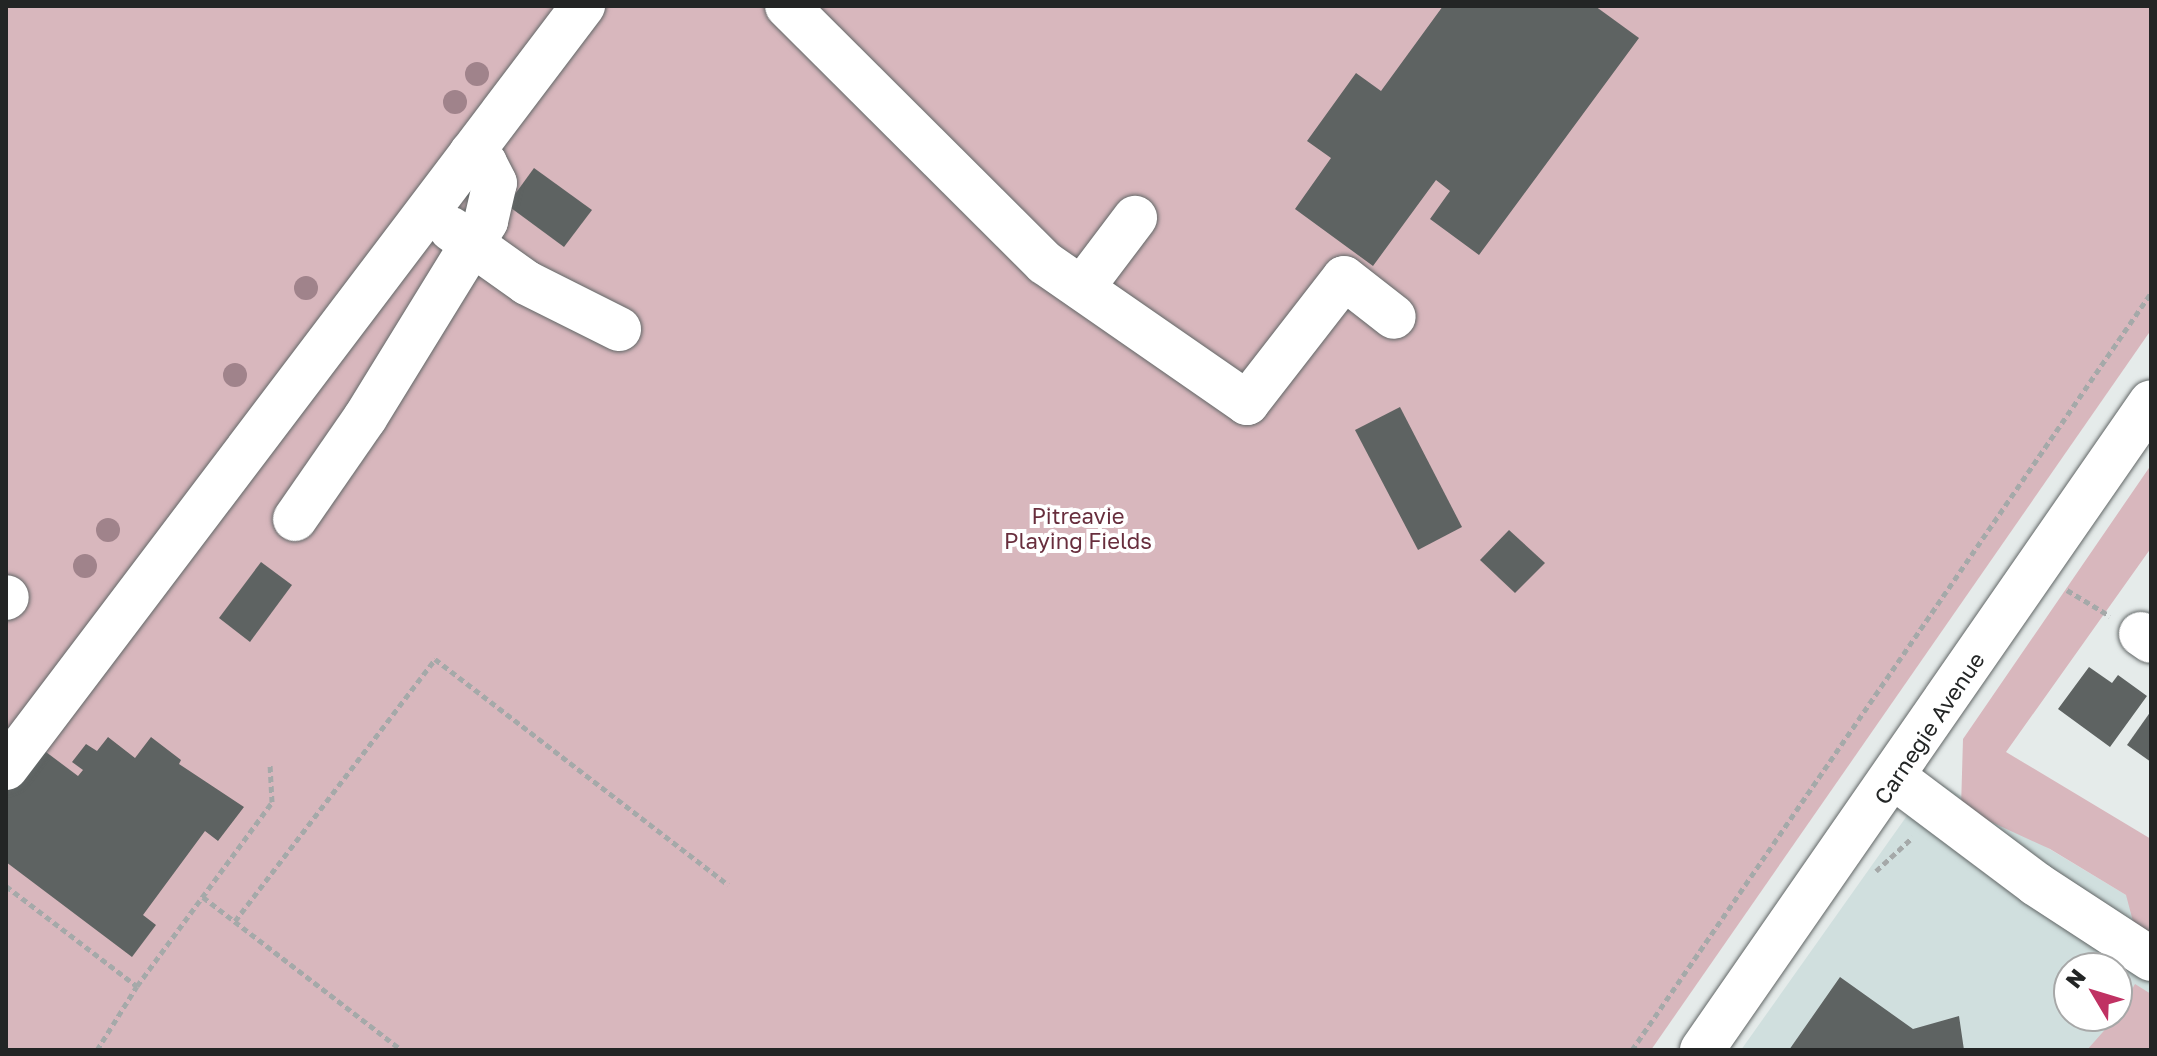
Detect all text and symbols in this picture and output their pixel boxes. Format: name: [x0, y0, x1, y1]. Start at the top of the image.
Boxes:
park label: Pitreavie Playing Fields: [1004, 502, 1152, 554]
street label: Carnegie Avenue: [1868, 647, 1990, 809]
north arrow: [2053, 952, 2133, 1032]
text: N: [2059, 963, 2091, 993]

